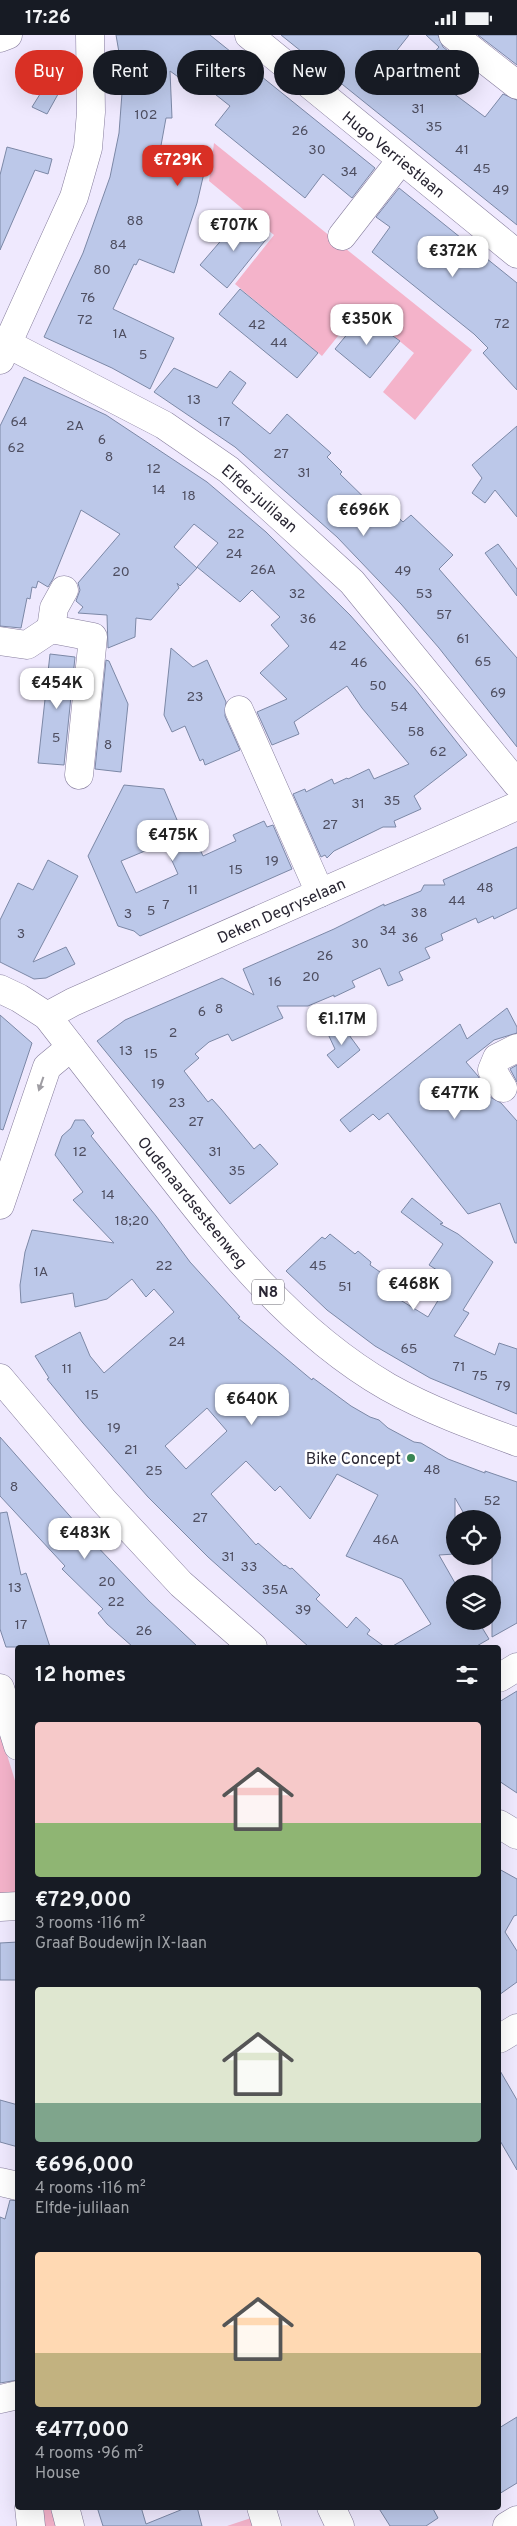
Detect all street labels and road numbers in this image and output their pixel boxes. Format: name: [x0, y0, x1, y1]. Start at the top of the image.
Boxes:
street label: Hugo Verriestlaan: [337, 108, 448, 203]
street label: Elfde-julilaan: [216, 461, 301, 538]
street label: Deken Degryselaan: [214, 875, 349, 949]
street label: Oudenaardsesteenweg: [132, 1133, 251, 1273]
road number: N8: [252, 1279, 284, 1305]

